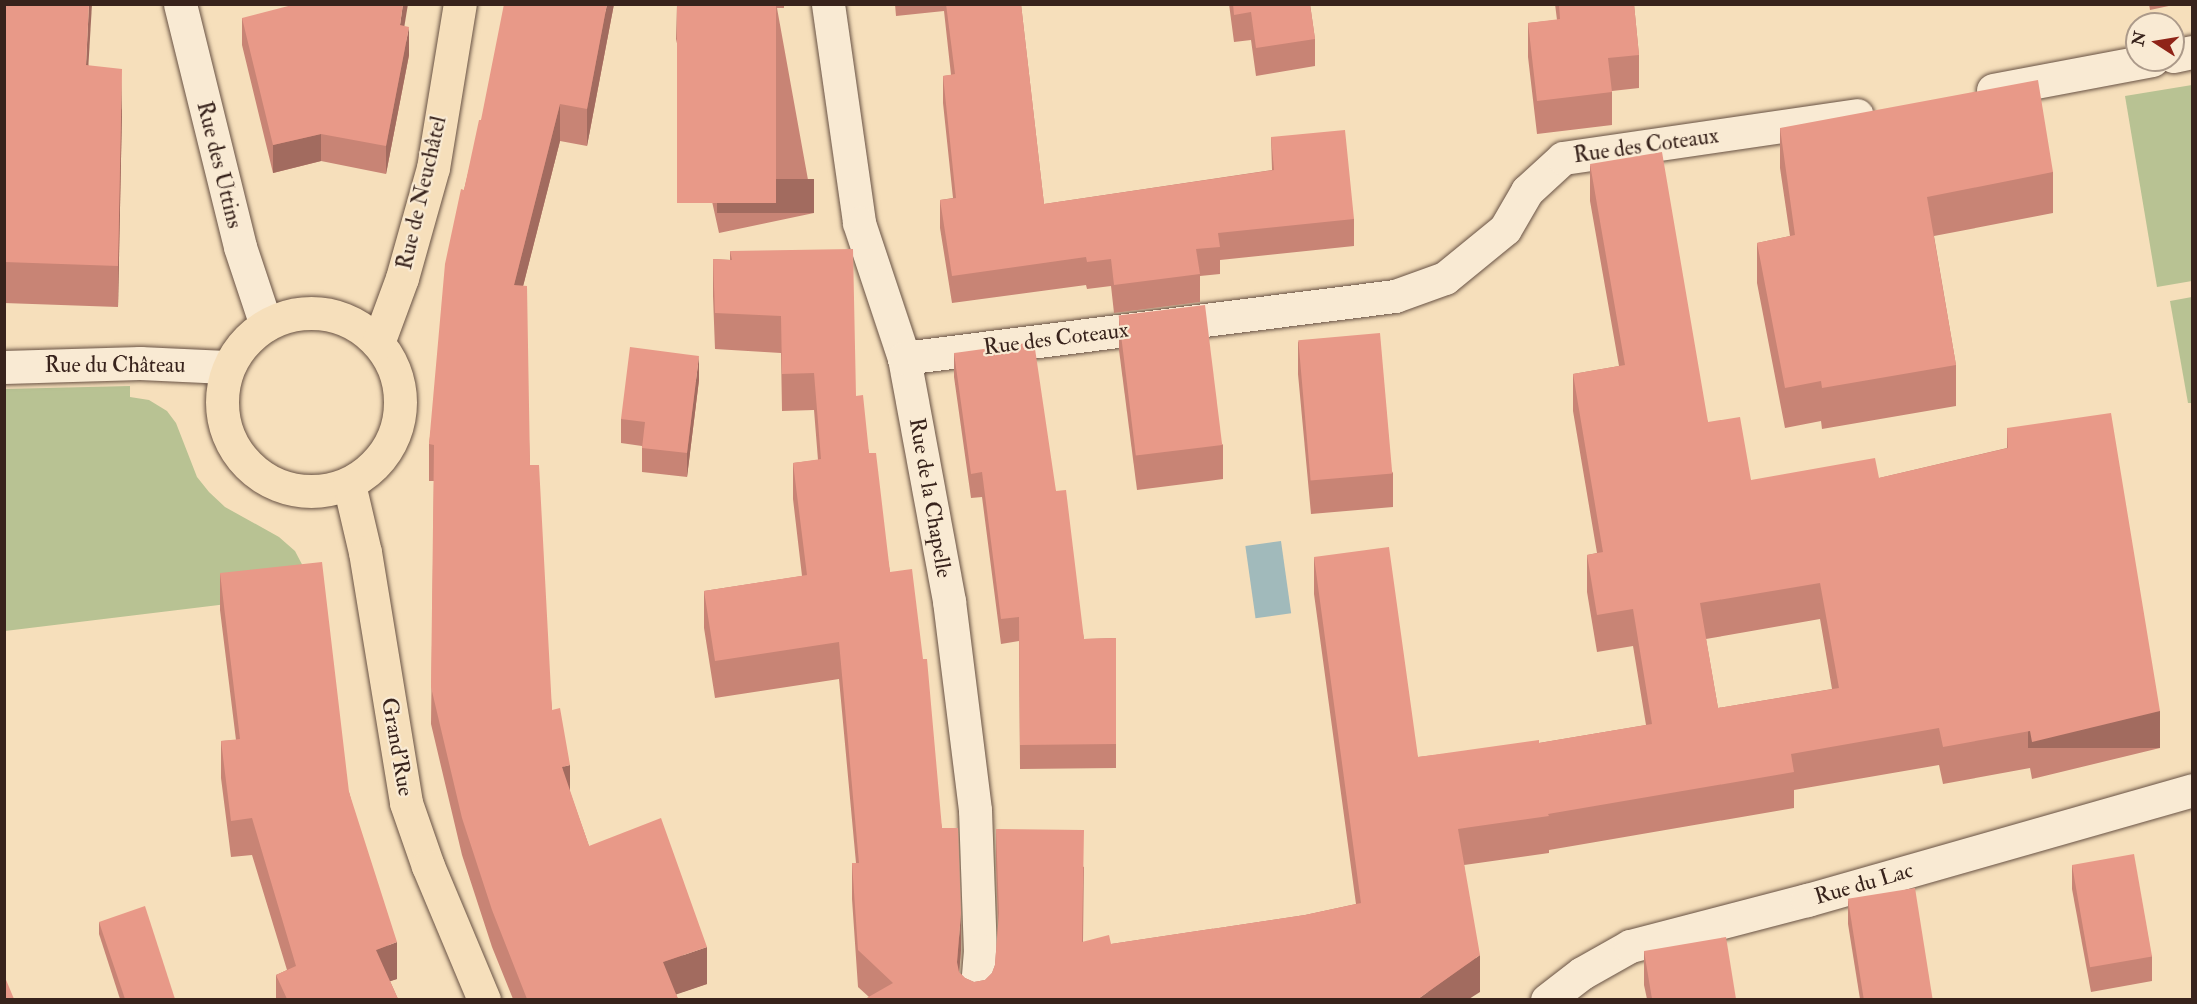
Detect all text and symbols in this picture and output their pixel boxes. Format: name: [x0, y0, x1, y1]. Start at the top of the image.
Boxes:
north arrow: [2125, 12, 2185, 72]
text: N: [2128, 30, 2151, 48]
street label: Rue des Uttins: [190, 99, 248, 231]
street label: Rue de Neuchâtel: [392, 114, 452, 272]
street label: Rue des Coteaux: [1572, 123, 1720, 169]
street label: Rue des Coteaux: [982, 317, 1130, 361]
street label: Rue du Château: [44, 353, 186, 379]
street label: Rue de la Chapelle: [903, 416, 957, 580]
street label: Grand'Rue: [375, 696, 419, 798]
street label: Rue du Lac: [1812, 857, 1916, 911]

